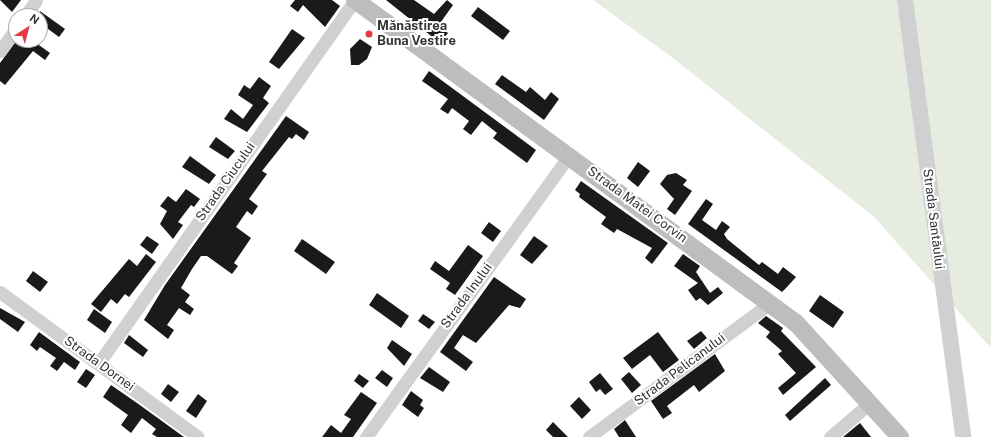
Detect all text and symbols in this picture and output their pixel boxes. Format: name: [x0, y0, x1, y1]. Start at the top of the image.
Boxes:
north arrow: [8, 8, 48, 48]
text: N: [27, 12, 41, 26]
place label: Mănăstirea Buna Vestire: [377, 19, 456, 50]
marker: Mănăstirea Buna Vestire: [364, 29, 374, 39]
street label: Strada Ciucului: [193, 140, 259, 224]
street label: Strada Matei Corvin: [584, 164, 690, 246]
street label: Strada Santăului: [919, 168, 947, 270]
street label: Strada Inului: [438, 260, 496, 332]
street label: Strada Pelicanului: [631, 331, 729, 409]
street label: Strada Dornei: [61, 333, 137, 395]

